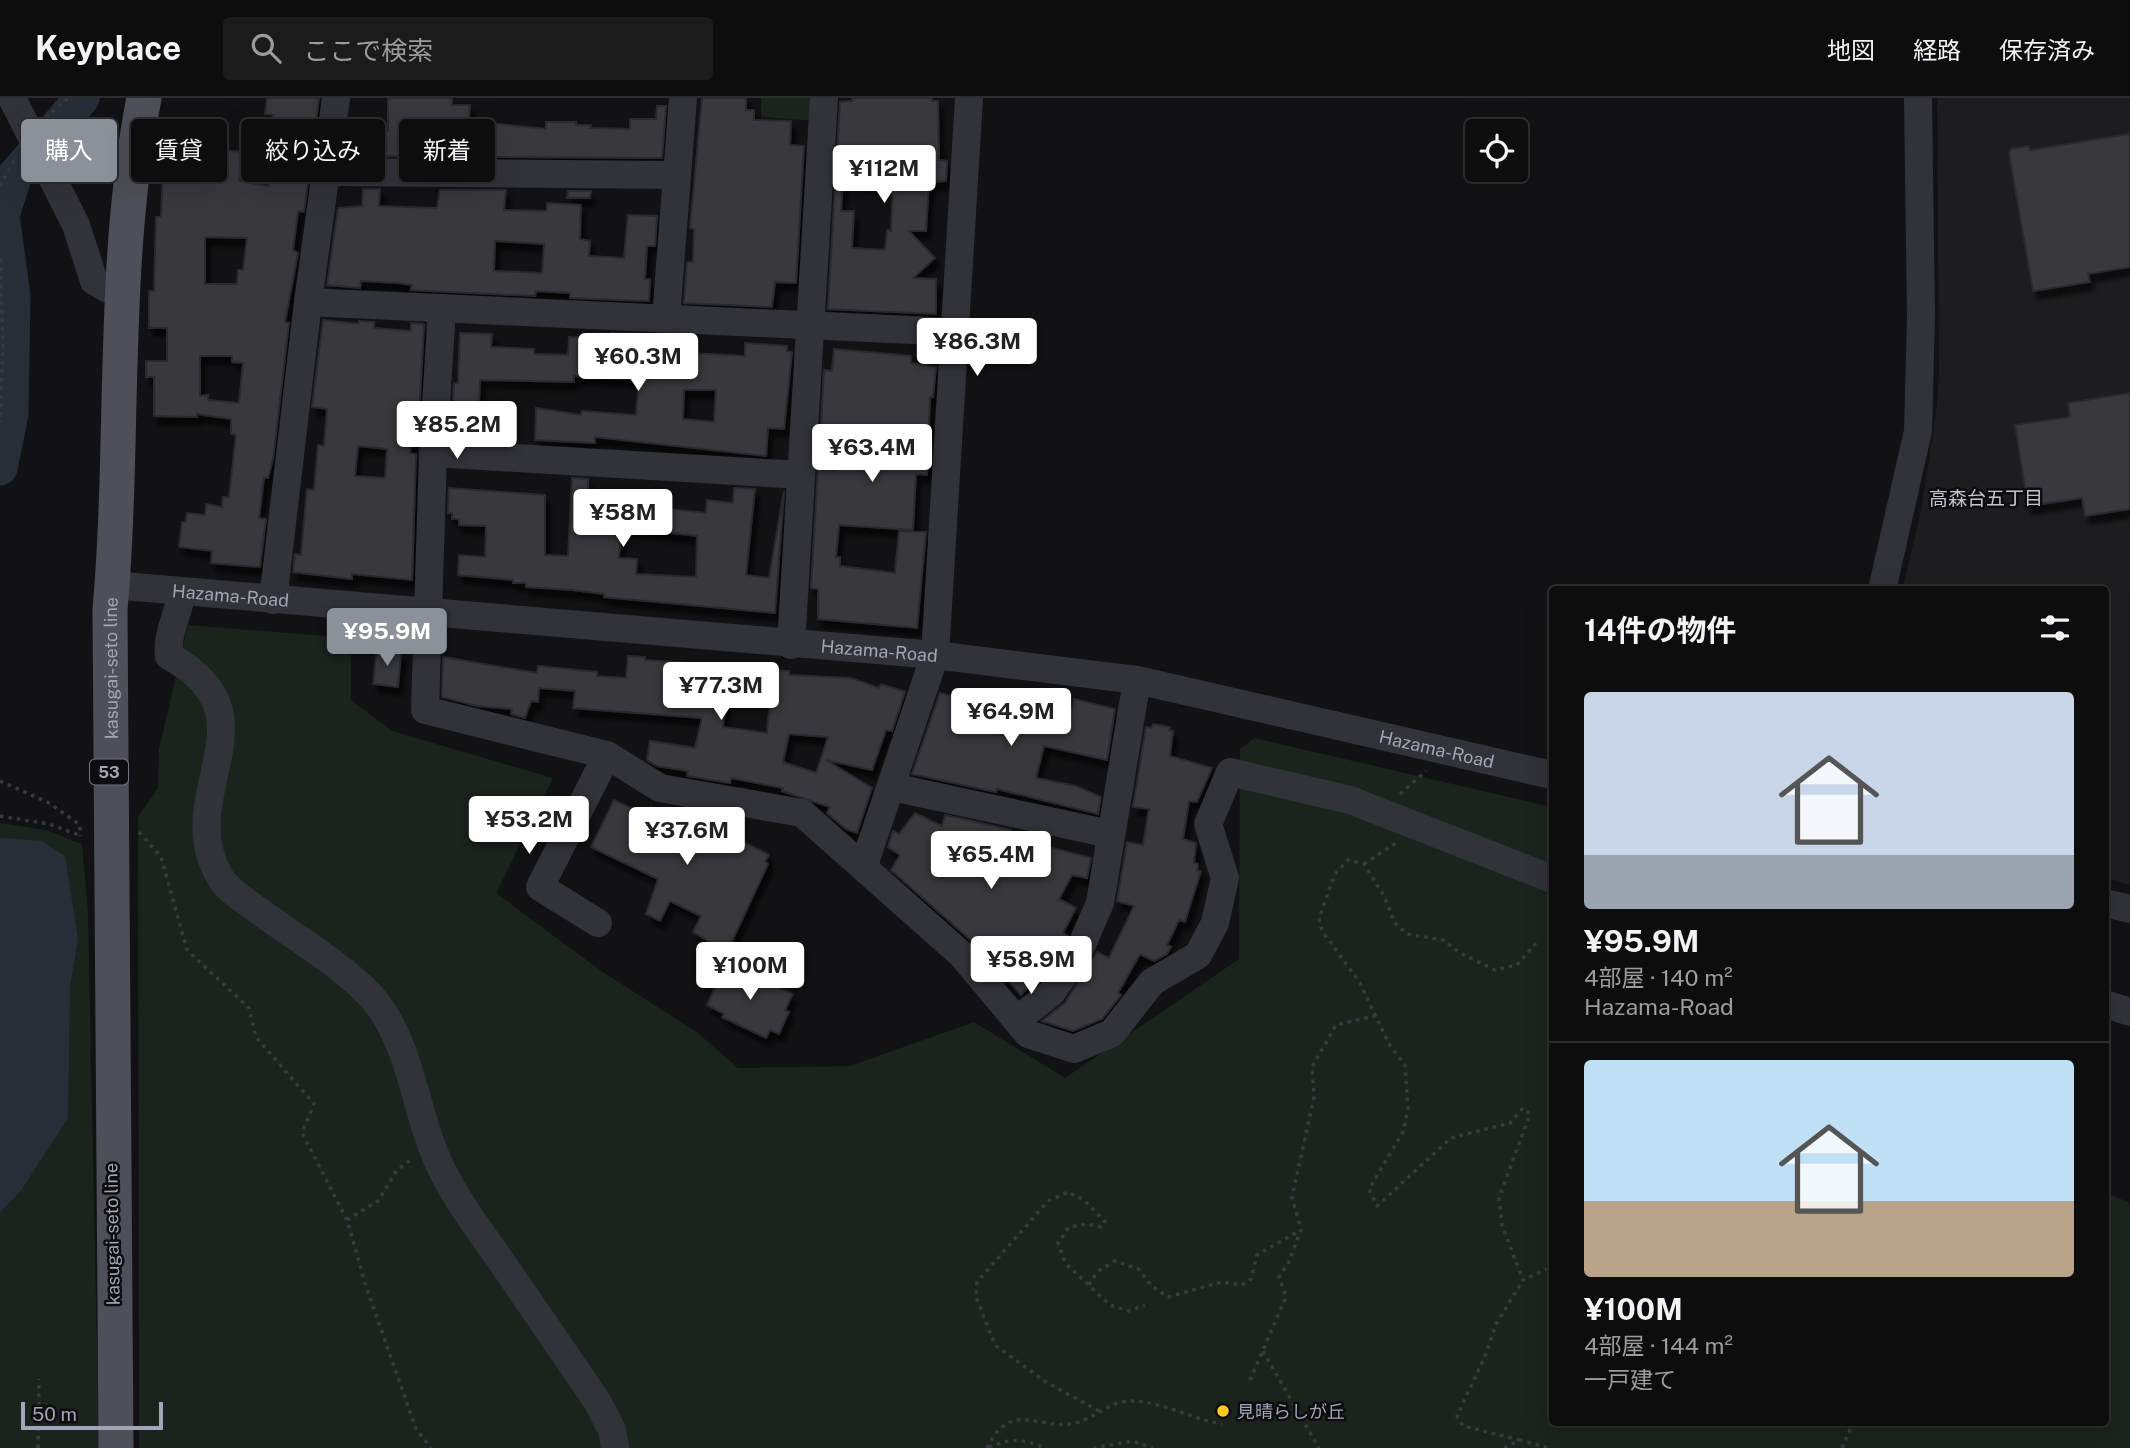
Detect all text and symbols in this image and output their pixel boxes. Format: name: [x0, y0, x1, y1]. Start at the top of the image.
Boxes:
search box: [223, 17, 713, 80]
text: Keyplace: [35, 29, 181, 67]
icon: search: [247, 29, 285, 67]
text: ここで検索: [303, 35, 433, 66]
text: 地図: [1827, 36, 1875, 64]
text: 経路: [1913, 36, 1961, 64]
text: 保存済み: [1999, 36, 2095, 64]
chip: 購入: [21, 119, 117, 182]
chip: 賃貸: [131, 119, 227, 182]
chip: 絞り込み: [241, 119, 385, 182]
chip: 新着: [399, 119, 495, 182]
map controls: [1465, 119, 1528, 182]
button: locate: [1465, 119, 1528, 182]
pin: ¥112M: [835, 146, 933, 205]
text: ¥112M: [849, 154, 919, 181]
pin: ¥86.3M: [920, 318, 1034, 378]
text: ¥86.3M: [933, 327, 1021, 354]
pin: ¥60.3M: [581, 334, 695, 393]
text: ¥60.3M: [594, 342, 682, 369]
pin: ¥85.2M: [400, 402, 514, 461]
text: ¥85.2M: [413, 410, 501, 437]
pin: ¥63.4M: [815, 424, 929, 484]
text: ¥63.4M: [828, 433, 916, 460]
district label: 高森台五丁目: [1929, 487, 2043, 509]
pin: ¥58M: [582, 490, 664, 549]
text: ¥58M: [589, 498, 657, 525]
street label: Hazama-Road: [171, 580, 290, 611]
street label: kasugai-seto line: [99, 596, 122, 739]
pin: ¥95.9M: [330, 608, 444, 668]
icon: filters: [2036, 609, 2074, 647]
text: 14件の物件: [1584, 612, 1737, 648]
text: ¥95.9M: [343, 617, 431, 644]
street label: Hazama-Road: [820, 635, 939, 666]
pin: ¥77.3M: [664, 662, 778, 722]
text: ¥77.3M: [679, 671, 763, 698]
pin: ¥64.9M: [954, 688, 1068, 748]
text: ¥64.9M: [967, 697, 1055, 724]
street label: Hazama-Road: [1377, 725, 1496, 772]
icon: home: [1766, 737, 1892, 863]
road number: 53: [90, 760, 128, 785]
pin: ¥53.2M: [472, 796, 586, 856]
text: ¥53.2M: [485, 805, 573, 832]
pin: ¥37.6M: [630, 808, 744, 867]
text: ¥37.6M: [645, 816, 729, 843]
pin: ¥65.4M: [934, 832, 1048, 891]
text: ¥65.4M: [947, 840, 1035, 867]
text: ¥95.9M: [1584, 923, 1699, 959]
pin: ¥58.9M: [974, 936, 1088, 996]
pin: ¥100M: [701, 942, 799, 1002]
text: ¥58.9M: [987, 945, 1075, 972]
text: ¥100M: [712, 951, 788, 978]
text: 4部屋 · 140 m²: [1584, 964, 1733, 991]
text: Hazama-Road: [1584, 993, 1734, 1020]
icon: home: [1766, 1106, 1892, 1232]
street label: kasugai-seto line: [100, 1163, 124, 1305]
text: ¥100M: [1584, 1291, 1683, 1327]
text: 4部屋 · 144 m²: [1584, 1332, 1733, 1359]
text: 一戸建て: [1584, 1366, 1676, 1393]
scale bar: [21, 1399, 163, 1431]
place label: 見晴らしが丘: [1237, 1401, 1345, 1422]
text: 50 m: [32, 1403, 77, 1425]
marker: 見晴らしが丘: [1215, 1403, 1231, 1419]

